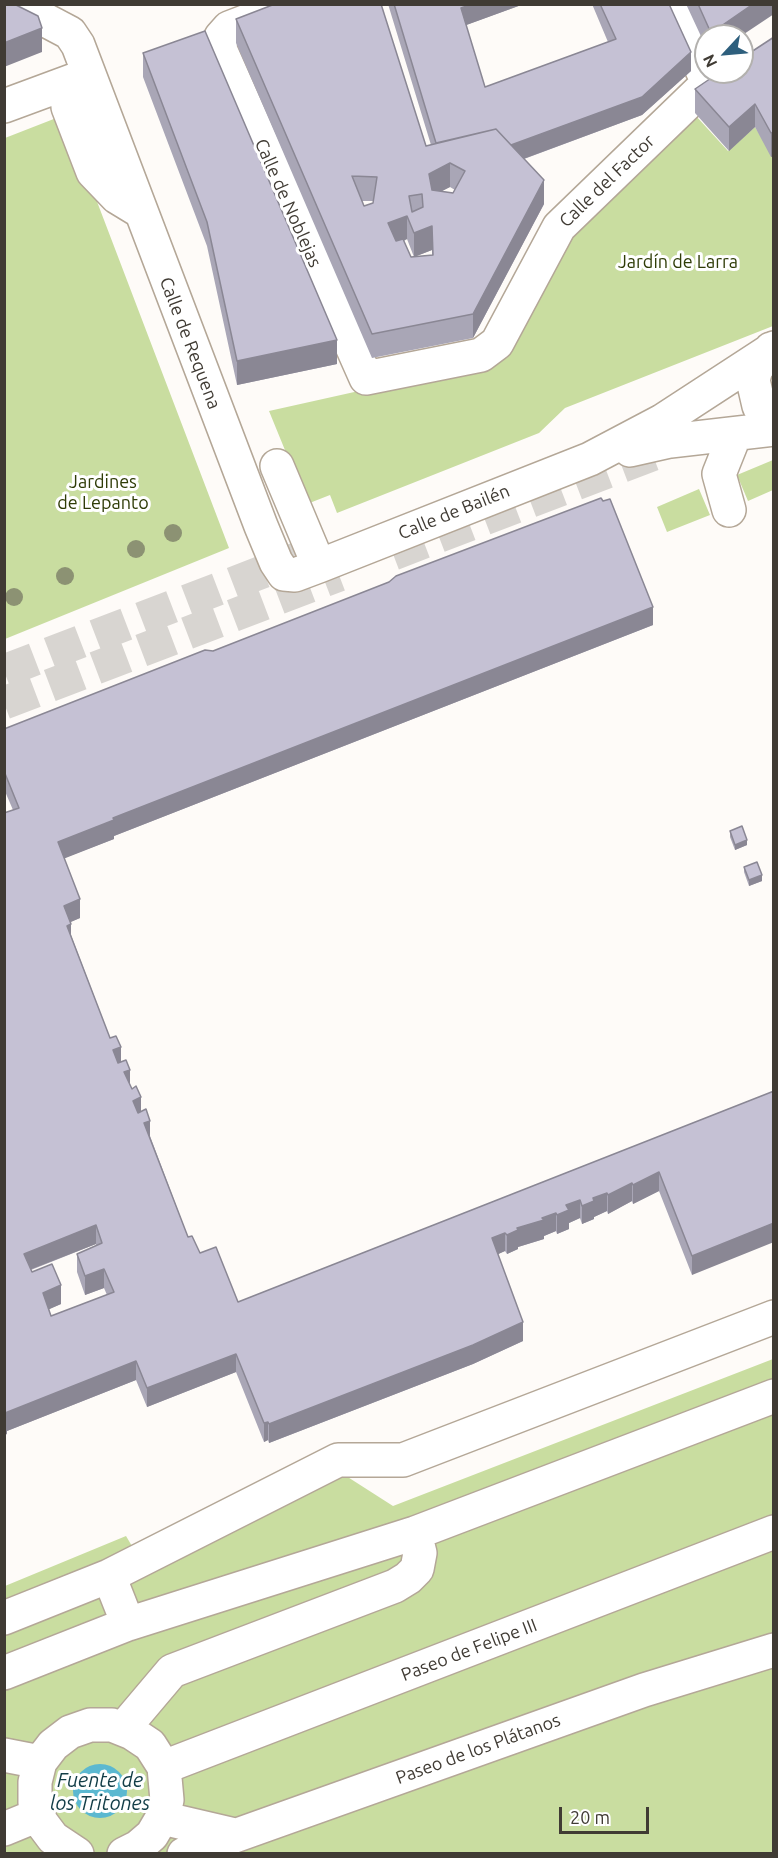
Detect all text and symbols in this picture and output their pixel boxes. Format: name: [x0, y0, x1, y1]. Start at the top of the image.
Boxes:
north arrow: [694, 24, 754, 84]
text: N: [699, 52, 720, 70]
street label: Calle del Factor: [555, 130, 659, 232]
street label: Calle de Noblejas: [250, 135, 326, 271]
park label: Jardín de Larra: [618, 251, 738, 273]
street label: Calle de Requena: [155, 274, 225, 412]
park label: Jardines de Lepanto: [57, 471, 149, 514]
street label: Calle de Bailén: [395, 480, 513, 544]
street label: Paseo de Felipe III: [398, 1614, 540, 1686]
street label: Paseo de los Plátanos: [393, 1709, 563, 1789]
water label: Fuente de los Tritones: [50, 1768, 150, 1815]
scale bar: [562, 1795, 652, 1833]
text: 20 m: [570, 1807, 610, 1827]

